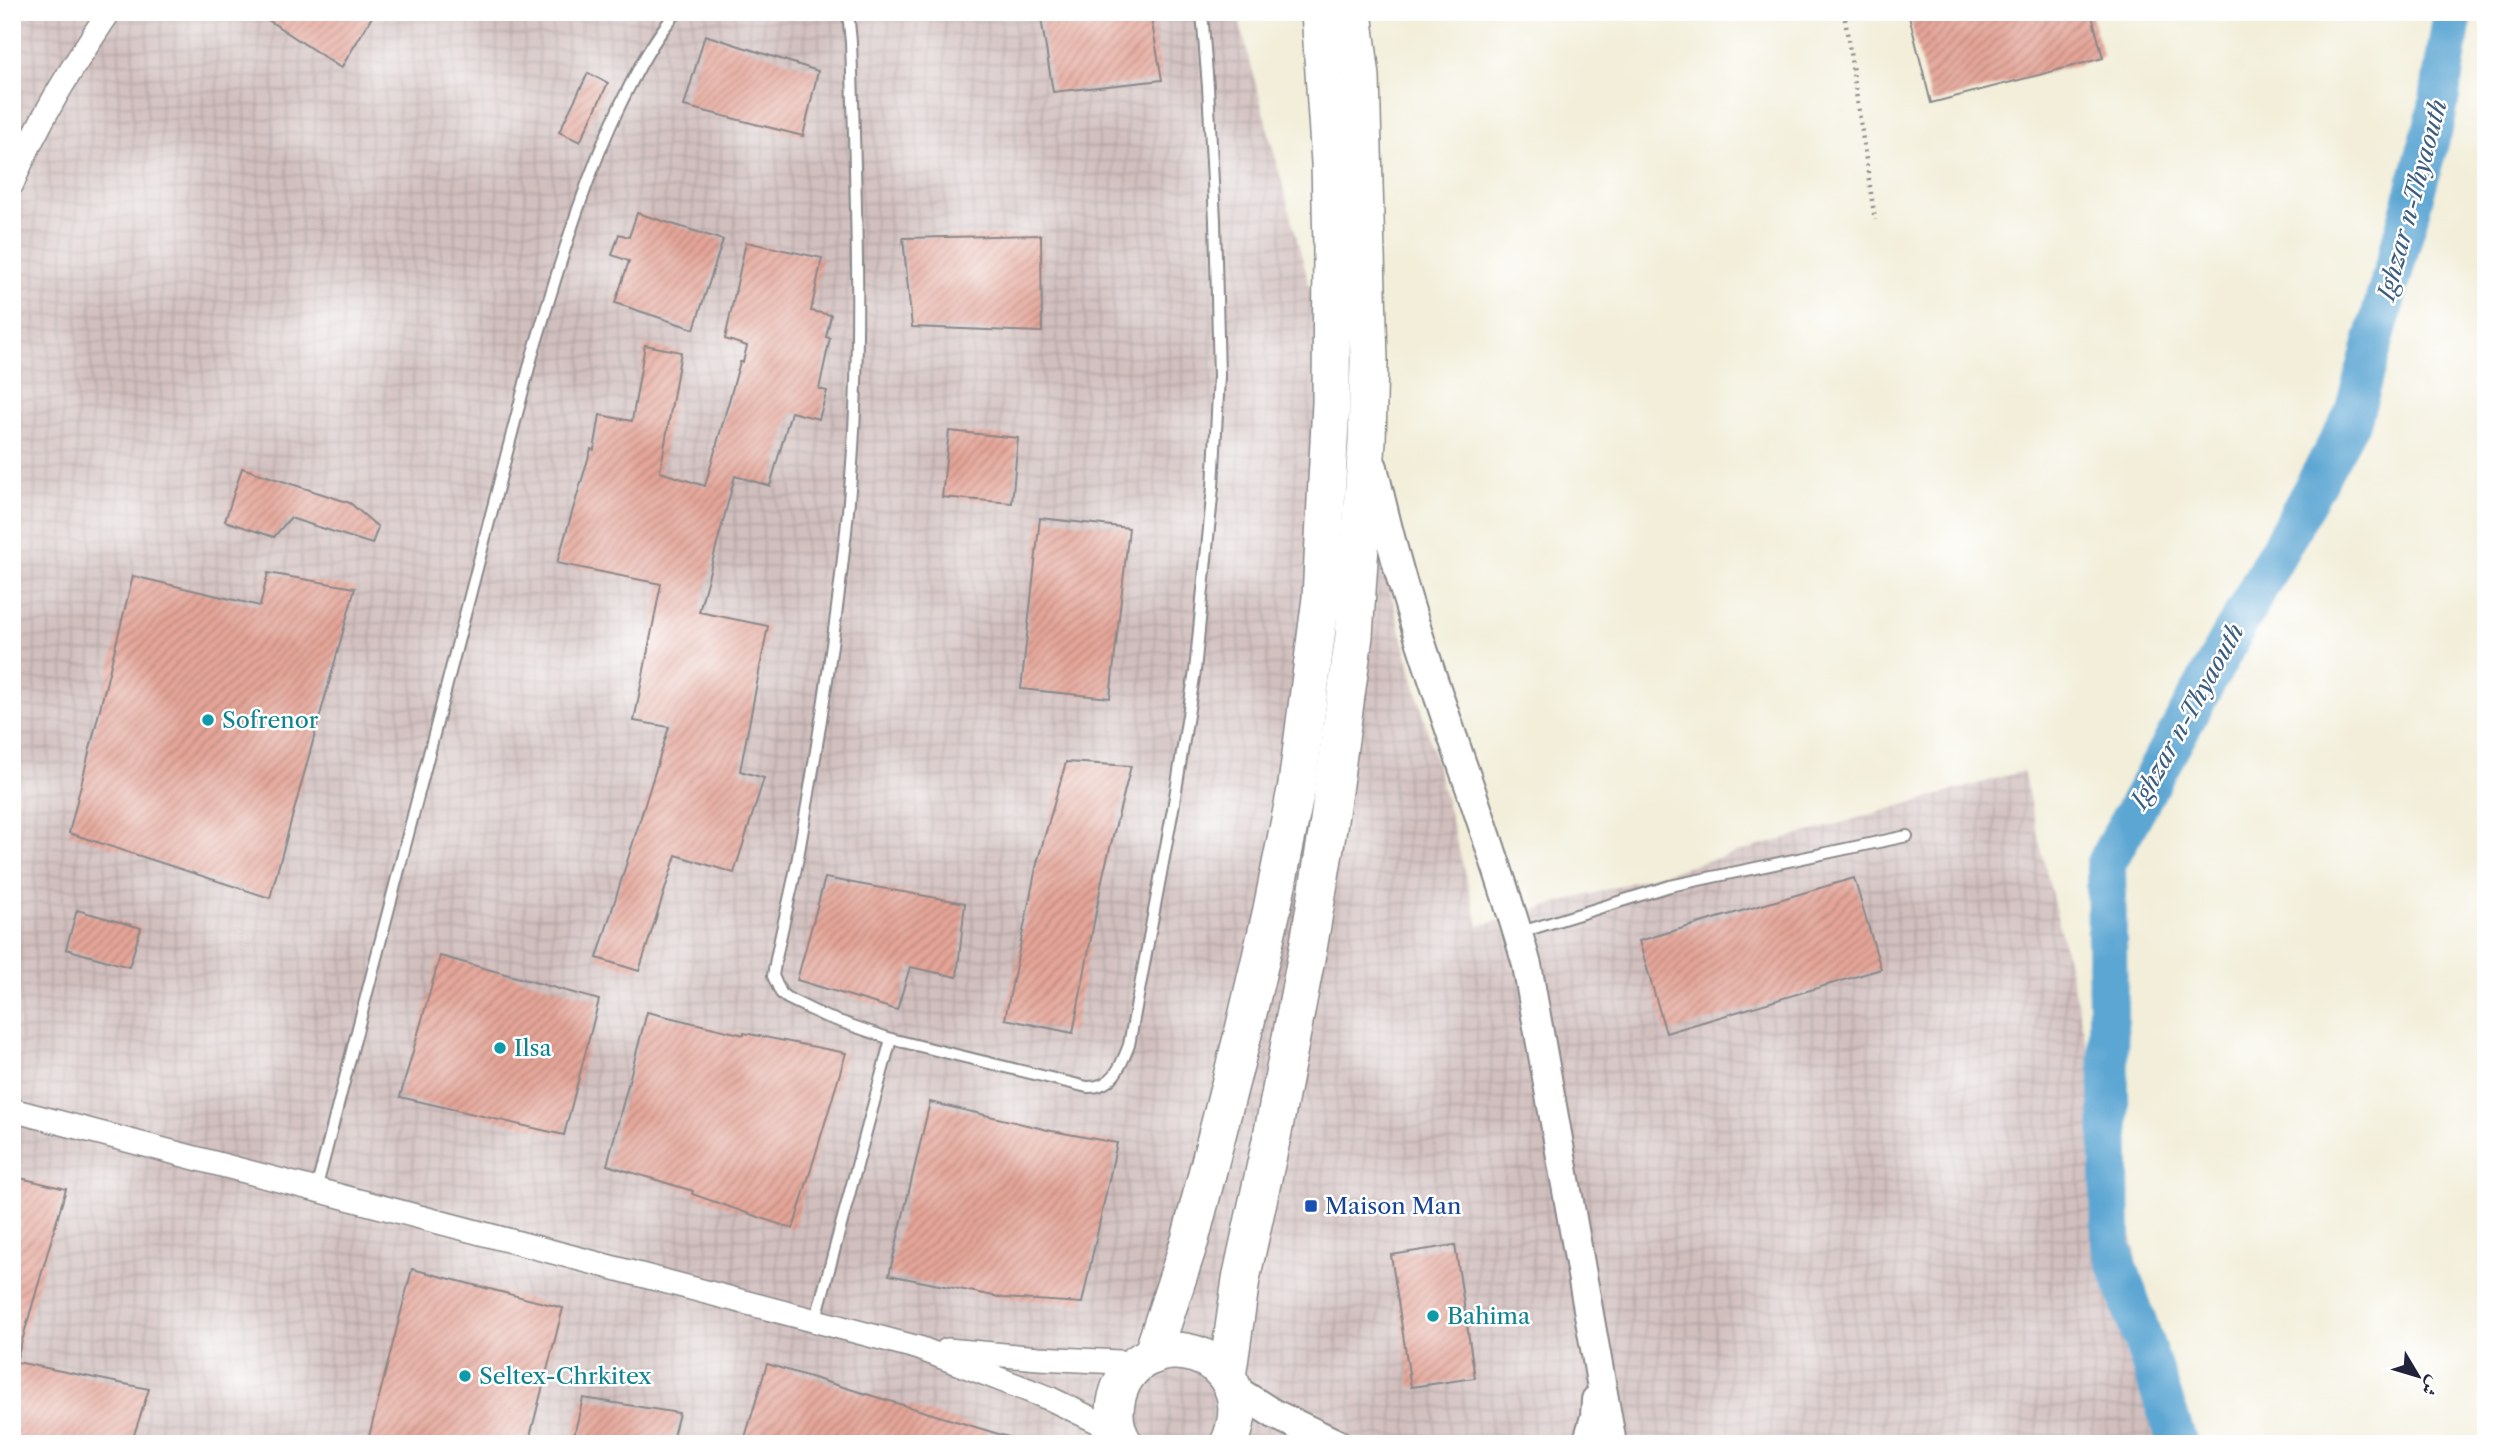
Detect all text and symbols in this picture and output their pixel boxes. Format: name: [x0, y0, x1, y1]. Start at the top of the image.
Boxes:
water label: Ighzar n-Thyaouth: [2371, 96, 2453, 306]
water label: Ighzar n-Thyaouth: [2123, 619, 2250, 815]
place label: Sofrenor: [222, 706, 319, 734]
marker: Sofrenor: [200, 712, 216, 728]
place label: Ilsa: [514, 1034, 553, 1062]
marker: Ilsa: [492, 1040, 508, 1056]
place label: Maison Man: [1325, 1192, 1461, 1220]
marker: Maison Man: [1303, 1198, 1319, 1214]
place label: Bahima: [1447, 1302, 1531, 1330]
marker: Bahima: [1425, 1308, 1441, 1324]
north arrow: [2382, 1340, 2452, 1410]
place label: Seltex-Chrkitex: [479, 1362, 652, 1390]
marker: Seltex-Chrkitex: [457, 1368, 473, 1384]
text: ش: [2416, 1372, 2446, 1401]

